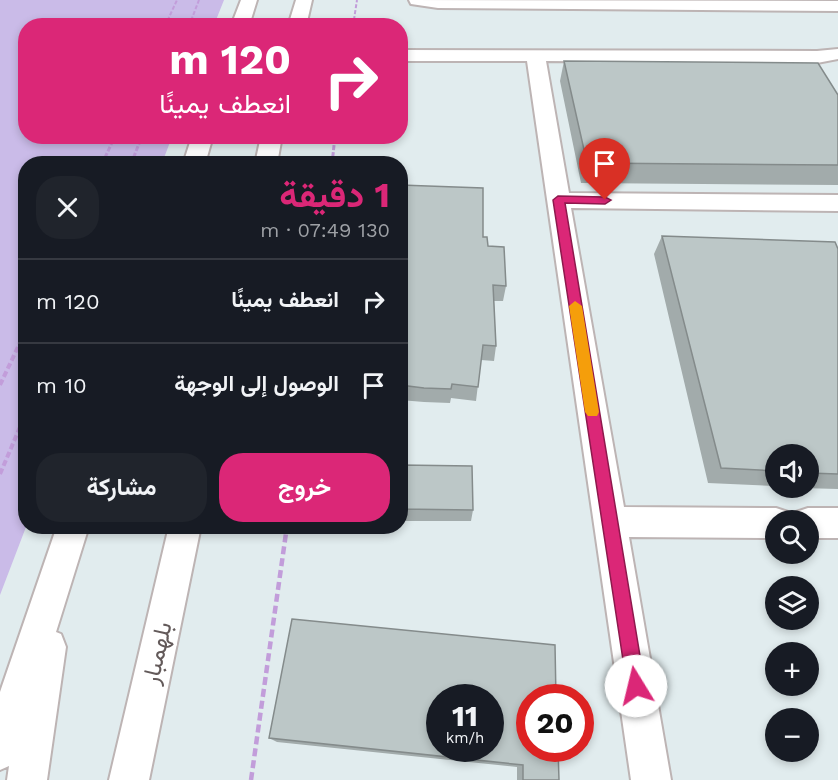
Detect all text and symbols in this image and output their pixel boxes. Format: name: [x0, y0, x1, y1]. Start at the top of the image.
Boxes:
text: 120 m: [169, 35, 291, 84]
icon: right: [312, 42, 390, 120]
text: انعطف يمينًا: [159, 88, 291, 120]
pin: [579, 138, 630, 200]
icon: arrive: [588, 147, 621, 180]
text: 1 دقيقة: [279, 174, 390, 216]
button: close: [36, 176, 99, 239]
text: 130 m · 07:49: [260, 218, 390, 242]
icon: right: [357, 285, 390, 318]
text: انعطف يمينًا: [231, 287, 339, 312]
text: 120 m: [36, 289, 100, 314]
icon: arrive: [357, 369, 390, 402]
text: الوصول إلى الوجهة: [174, 371, 339, 396]
text: 10 m: [36, 373, 87, 398]
map controls: [765, 444, 819, 762]
button: sound: [765, 444, 819, 498]
button: مشاركة: [36, 453, 207, 522]
button: خروج: [219, 453, 390, 522]
button: search: [765, 510, 819, 564]
button: layers: [765, 576, 819, 630]
street label: بلهمبار: [136, 619, 179, 688]
button: +: [765, 642, 819, 696]
position arrow: [604, 654, 668, 718]
speed limit sign: 20: [516, 684, 594, 762]
text: 11: [452, 698, 478, 733]
button: −: [765, 708, 819, 762]
text: km/h: [446, 729, 484, 747]

